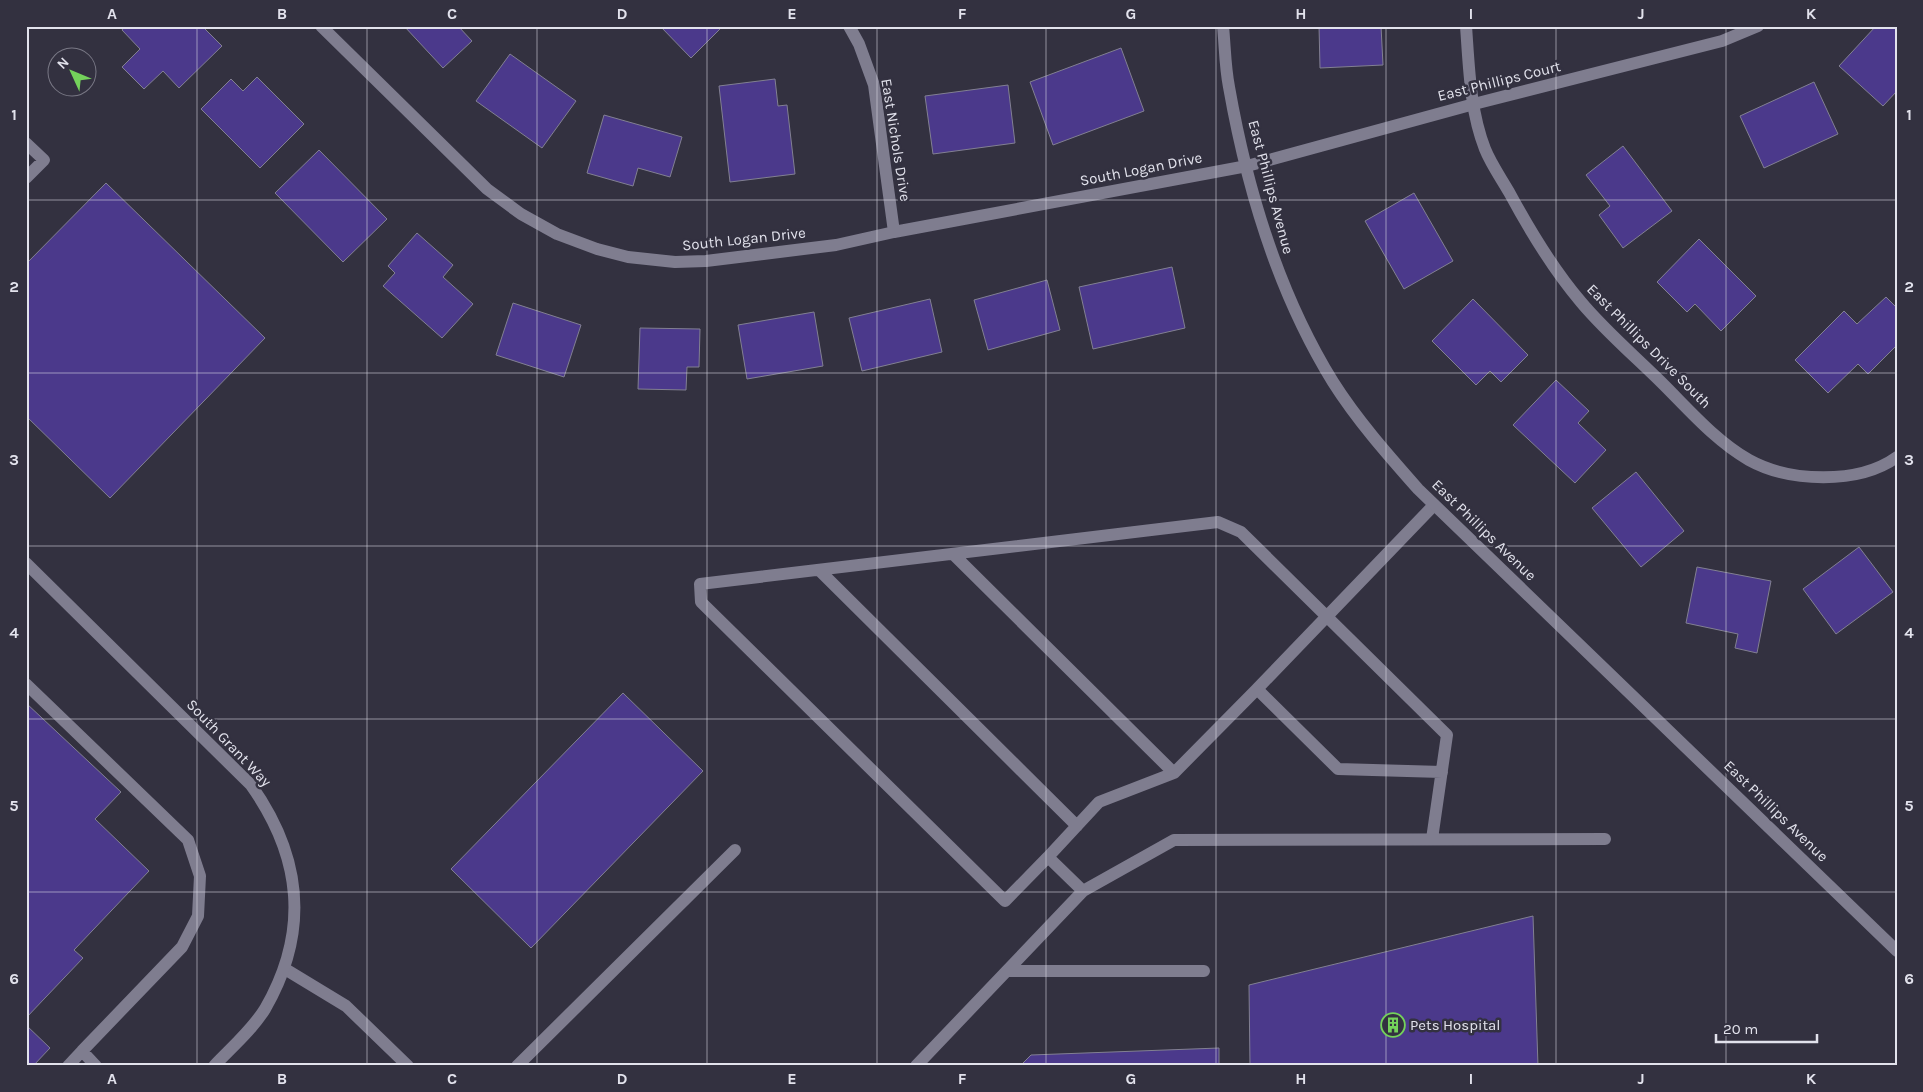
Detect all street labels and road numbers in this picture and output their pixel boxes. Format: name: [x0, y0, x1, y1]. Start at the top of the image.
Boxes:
street label: East Phillips Court: [1436, 57, 1563, 105]
street label: East Nichols Drive: [877, 77, 915, 203]
street label: East Phillips Avenue: [1244, 118, 1298, 256]
street label: South Logan Drive: [1078, 148, 1204, 190]
street label: South Logan Drive: [681, 224, 807, 254]
street label: East Phillips Drive South: [1583, 280, 1715, 412]
street label: East Phillips Avenue: [1428, 476, 1540, 584]
street label: South Grant Way: [183, 696, 275, 790]
street label: East Phillips Avenue: [1720, 757, 1832, 865]

